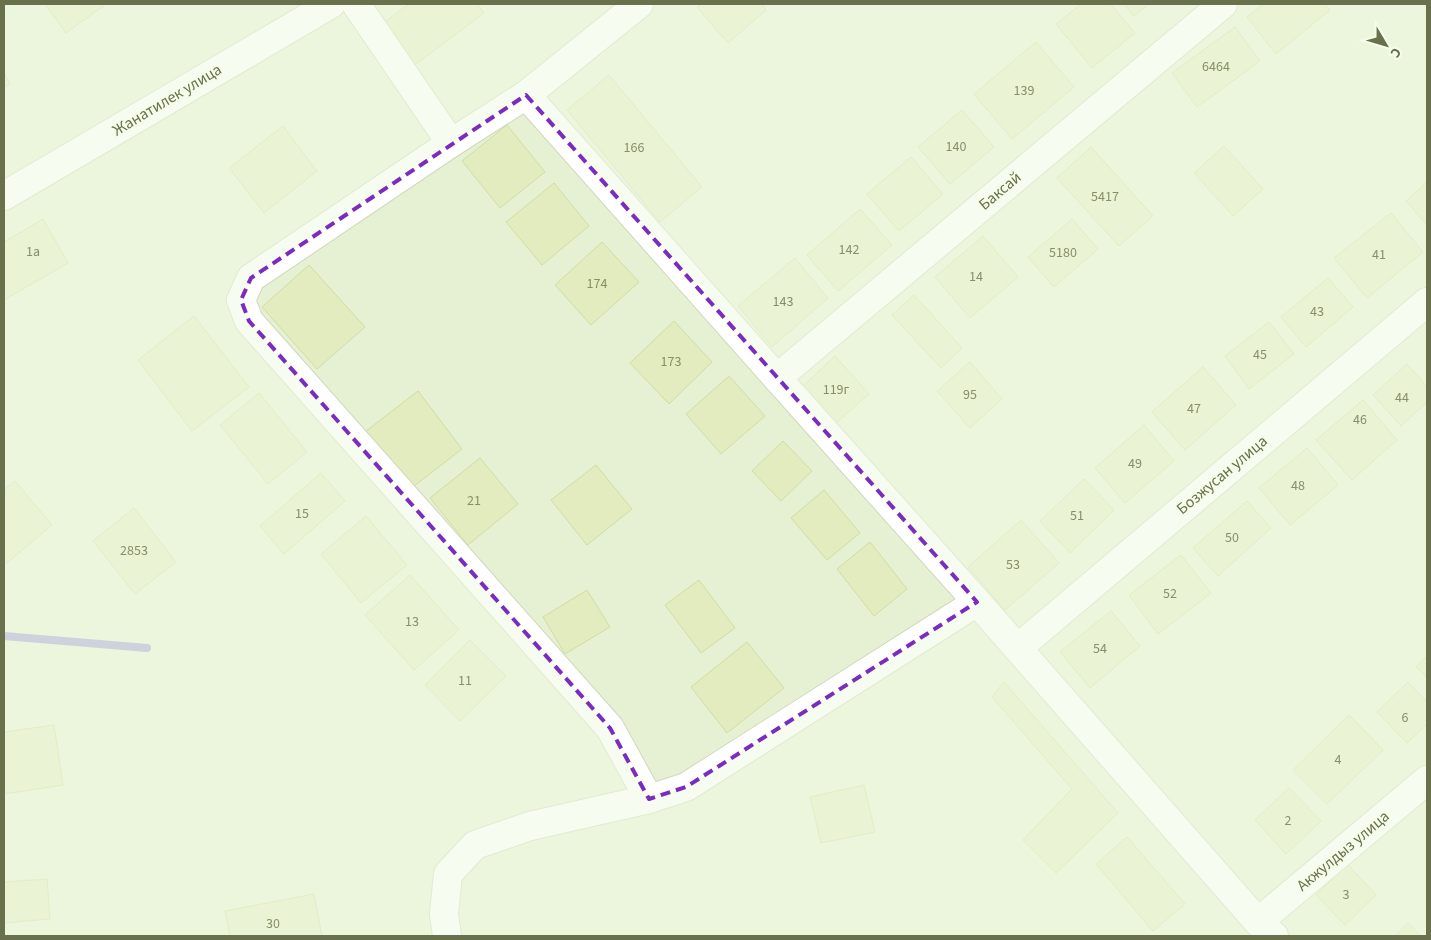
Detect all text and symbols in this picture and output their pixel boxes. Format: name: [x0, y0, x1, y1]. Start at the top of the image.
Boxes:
north arrow: [1361, 20, 1411, 70]
text: С: [1385, 43, 1406, 62]
house number: 6464: [1202, 57, 1230, 77]
street label: Жанатилек улица: [108, 59, 226, 141]
house number: 139: [1014, 81, 1034, 101]
house number: 140: [946, 137, 966, 157]
house number: 166: [624, 138, 644, 158]
street label: Баксай: [974, 167, 1026, 215]
house number: 5417: [1091, 187, 1119, 207]
house number: 142: [839, 240, 859, 260]
house number: 1а: [26, 242, 40, 262]
house number: 5180: [1049, 243, 1077, 263]
house number: 41: [1372, 245, 1386, 265]
house number: 14: [969, 267, 983, 287]
house number: 174: [587, 274, 607, 294]
house number: 143: [773, 292, 793, 312]
house number: 43: [1310, 302, 1324, 322]
house number: 45: [1253, 345, 1267, 365]
house number: 173: [661, 352, 681, 372]
house number: 119г: [823, 380, 850, 400]
house number: 95: [963, 385, 977, 405]
house number: 44: [1395, 388, 1409, 408]
house number: 47: [1187, 399, 1201, 419]
house number: 46: [1353, 410, 1367, 430]
street label: Бозжусан улица: [1172, 430, 1272, 520]
house number: 49: [1128, 454, 1142, 474]
house number: 48: [1291, 476, 1305, 496]
house number: 21: [467, 491, 481, 511]
house number: 15: [295, 504, 309, 524]
house number: 51: [1070, 506, 1084, 526]
house number: 50: [1225, 528, 1239, 548]
house number: 2853: [120, 541, 148, 561]
house number: 53: [1006, 555, 1020, 575]
house number: 52: [1163, 584, 1177, 604]
house number: 13: [405, 612, 419, 632]
house number: 54: [1093, 639, 1107, 659]
house number: 11: [458, 671, 472, 691]
house number: 6: [1402, 708, 1409, 728]
house number: 4: [1335, 750, 1342, 770]
street label: Акжулдыз улица: [1292, 806, 1394, 896]
house number: 2: [1285, 811, 1292, 831]
house number: 3: [1343, 885, 1350, 905]
house number: 30: [266, 914, 280, 934]

